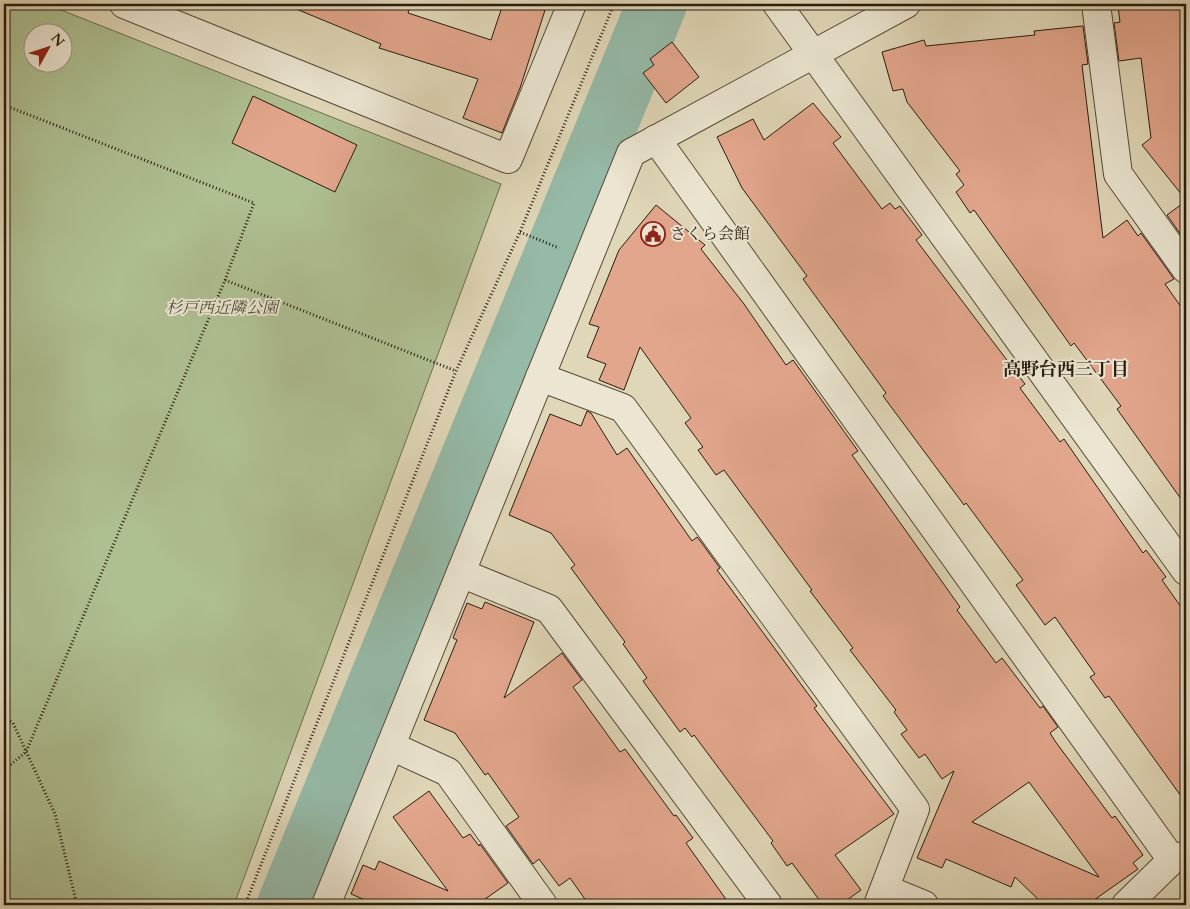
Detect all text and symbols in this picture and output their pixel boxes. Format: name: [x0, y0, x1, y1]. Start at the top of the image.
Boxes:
north arrow: [22, 22, 72, 72]
text: N: [46, 29, 69, 51]
public building icon: さくら会館: [640, 221, 666, 247]
place label: さくら会館: [670, 223, 750, 245]
park label: 杉戸西近隣公園: [166, 297, 281, 319]
district label: 高野台西三丁目: [1003, 357, 1129, 382]

